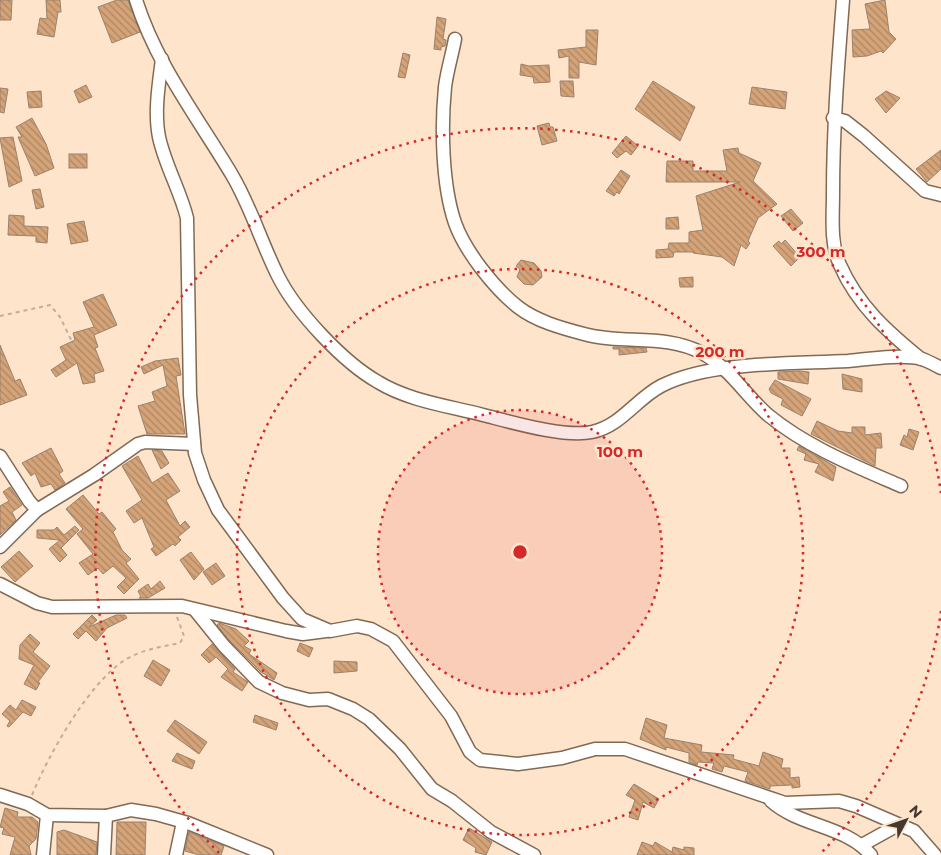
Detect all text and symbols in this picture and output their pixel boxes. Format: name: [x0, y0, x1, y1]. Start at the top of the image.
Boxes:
text: 300 m: [795, 242, 846, 261]
text: 200 m: [695, 342, 745, 361]
text: 100 m: [597, 442, 643, 461]
centre of rings: [511, 543, 529, 561]
north arrow: [881, 795, 931, 845]
text: N: [905, 801, 926, 822]

